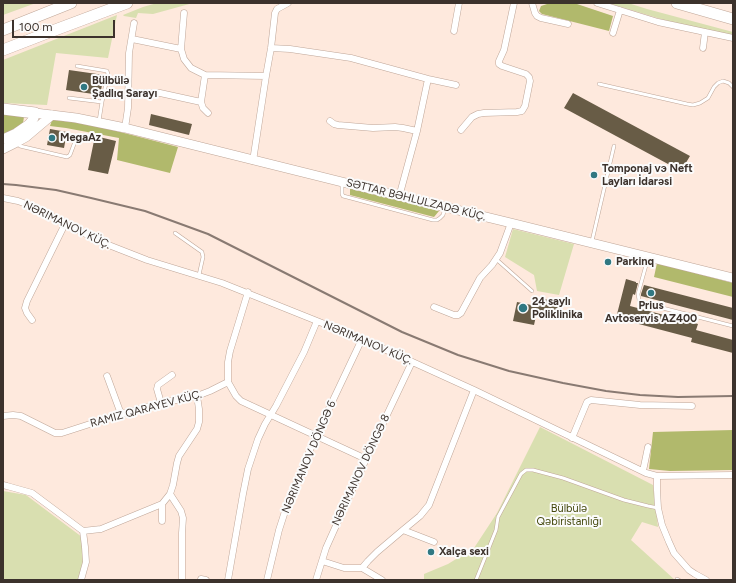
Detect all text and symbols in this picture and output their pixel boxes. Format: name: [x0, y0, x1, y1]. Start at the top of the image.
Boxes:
scale bar: [14, 12, 117, 38]
text: 100 m: [19, 20, 53, 34]
place label: Bülbülə Şadlıq Sarayı: [92, 74, 157, 100]
marker: Bülbülə Şadlıq Sarayı: [79, 82, 89, 92]
place label: MegaAz: [60, 131, 101, 145]
marker: MegaAz: [47, 133, 57, 143]
place label: Tomponaj vэ Neft Layları İdarəsi: [602, 162, 693, 188]
marker: Tomponaj vэ Neft Layları İdarəsi: [589, 170, 599, 180]
street label: SƏTTAR BƏHLULZADƏ KÜÇ.: [345, 176, 487, 224]
street label: NƏRIMANOV KÜÇ.: [21, 198, 113, 252]
place label: Parkinq: [616, 255, 654, 269]
marker: Parkinq: [603, 257, 613, 267]
marker: Prius Avtoservis AZ400: [646, 288, 656, 298]
place label: 24 saylı Poliklinika: [532, 295, 583, 321]
place label: Prius Avtoservis AZ400: [605, 299, 697, 325]
marker: 24 saylı Poliklinika: [517, 302, 529, 314]
street label: NƏRIMANOV KÜÇ.: [322, 318, 414, 368]
street label: RAMIZ QARAYEV KÜÇ.: [89, 388, 203, 430]
street label: NƏRIMANOV DÖNGƏ 6: [279, 399, 339, 515]
street label: NƏRIMANOV DÖNGƏ 8: [329, 412, 393, 528]
park label: Bülbülə Qəbiristanlığı: [537, 502, 601, 528]
place label: Xalça sexi: [439, 545, 489, 559]
marker: Xalça sexi: [426, 547, 436, 557]

